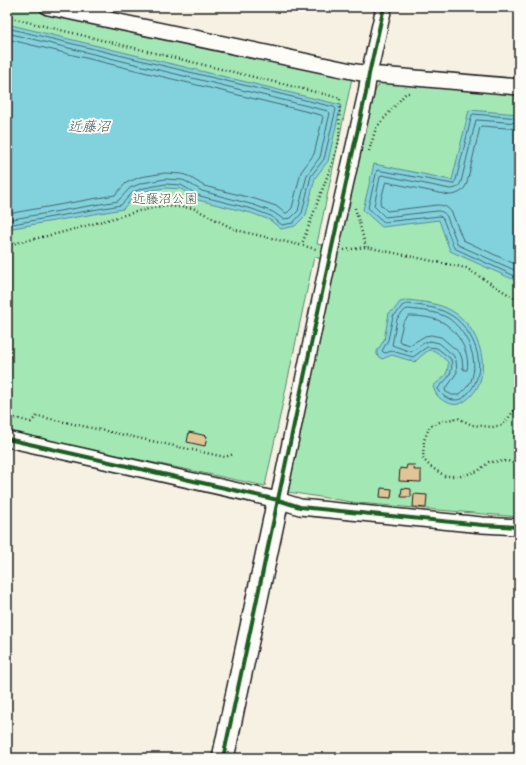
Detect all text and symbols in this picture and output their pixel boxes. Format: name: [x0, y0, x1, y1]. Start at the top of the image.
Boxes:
water label: 近藤沼: [68, 119, 111, 137]
park label: 近藤沼公園: [132, 192, 198, 208]

